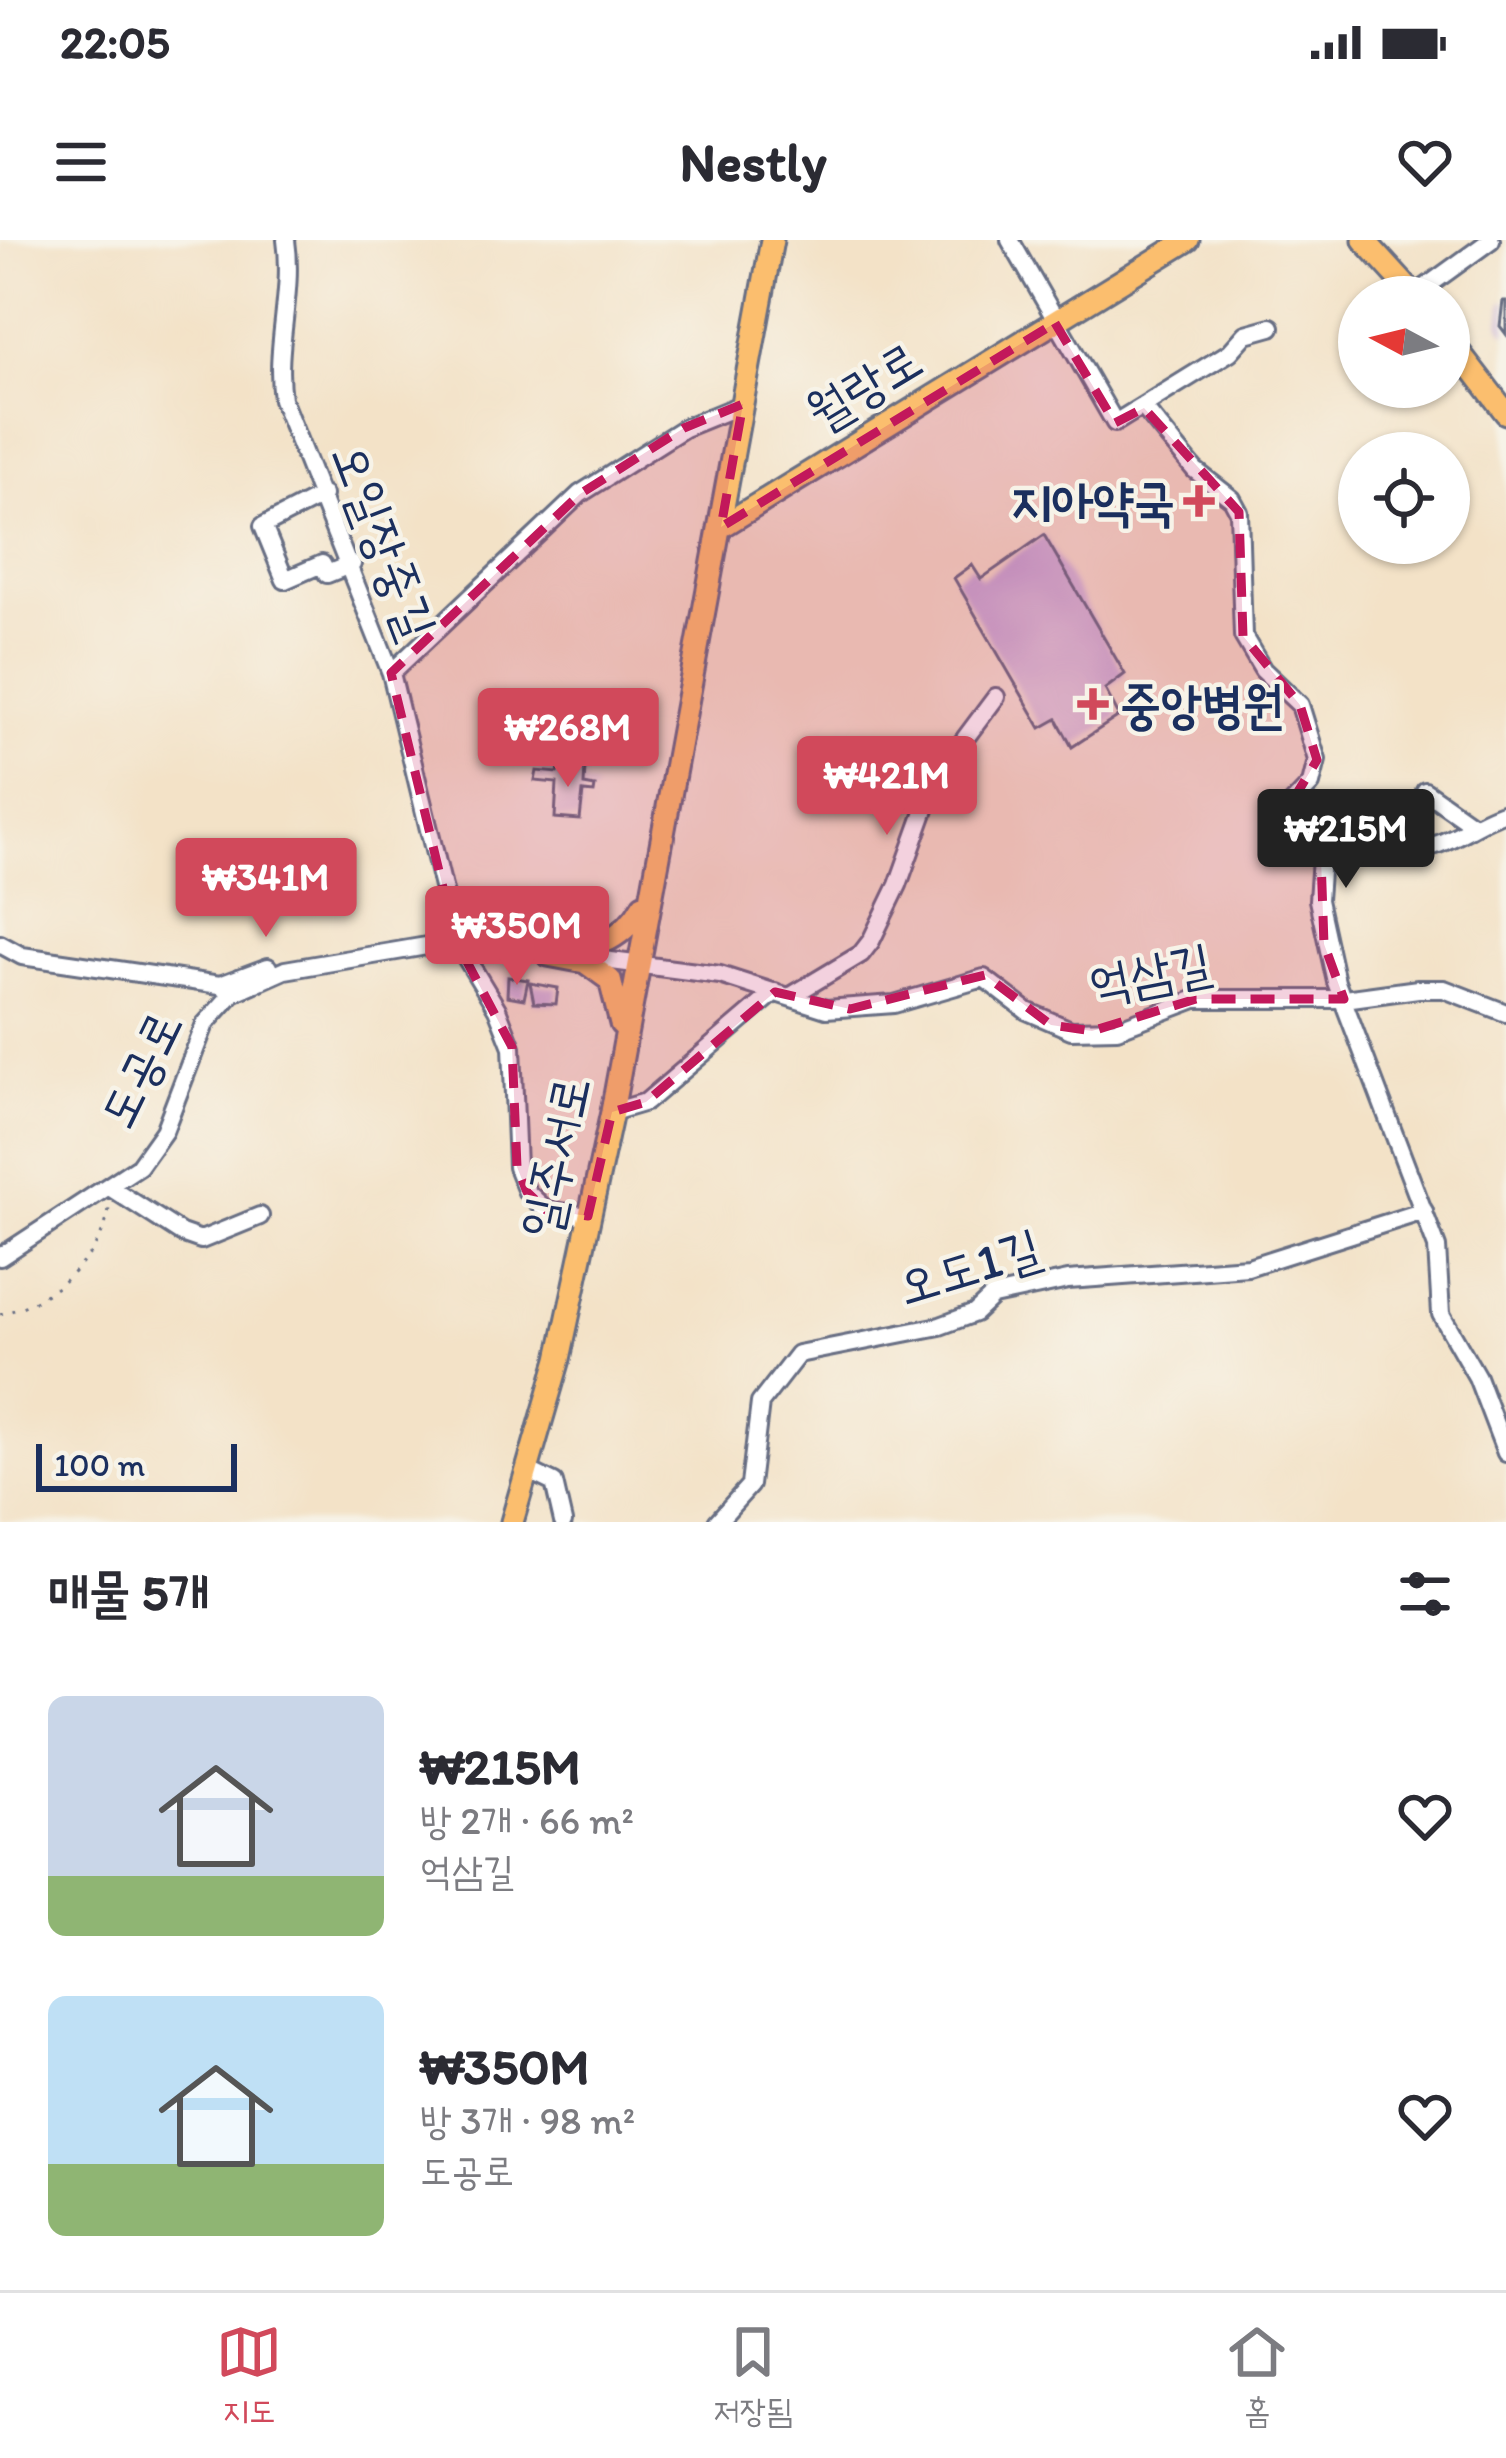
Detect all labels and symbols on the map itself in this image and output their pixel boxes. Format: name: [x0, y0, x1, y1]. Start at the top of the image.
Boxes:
north arrow: [1338, 276, 1470, 408]
street label: 월랑로: [796, 328, 932, 444]
street label: 오일장중길: [319, 434, 449, 648]
place label: 지아약국: [1011, 471, 1175, 532]
marker: 지아약국: [1186, 488, 1212, 514]
place label: 중앙병원: [1120, 674, 1284, 735]
pin: ₩268M: [484, 688, 652, 790]
marker: 중앙병원: [1077, 688, 1109, 720]
pin: ₩421M: [803, 736, 971, 838]
pin: ₩215M: [1262, 789, 1430, 891]
pin: ₩341M: [182, 838, 350, 940]
pin: ₩350M: [433, 886, 601, 988]
street label: 억삼길: [1084, 931, 1216, 1015]
street label: 도공로: [86, 1000, 194, 1138]
street label: 일주서로: [508, 1070, 602, 1244]
street label: 오도1길: [890, 1216, 1048, 1318]
scale bar: [36, 1438, 237, 1491]

